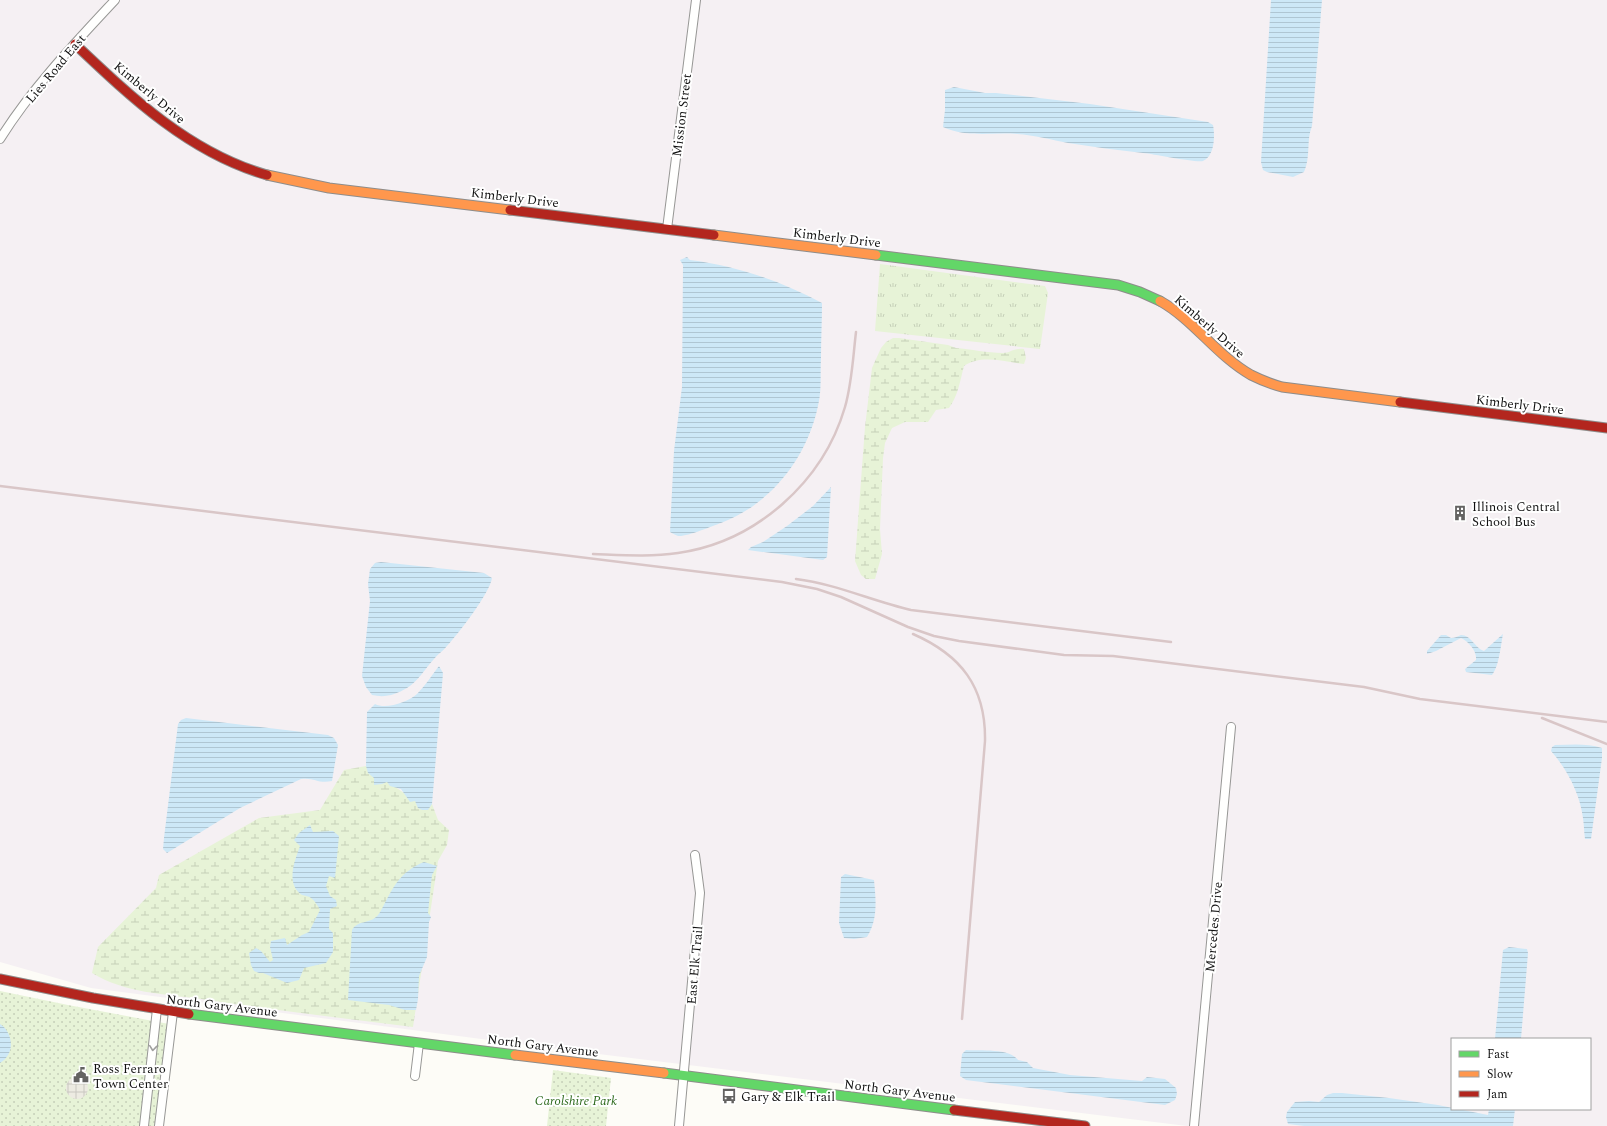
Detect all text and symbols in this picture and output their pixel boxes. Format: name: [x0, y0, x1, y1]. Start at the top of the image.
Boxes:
street label: Lies Road East: [21, 29, 91, 108]
street label: Kimberly Drive: [109, 57, 190, 129]
street label: Mission Street: [667, 72, 697, 158]
street label: Kimberly Drive: [470, 183, 560, 213]
street label: Kimberly Drive: [792, 223, 882, 253]
street label: Kimberly Drive: [1169, 290, 1249, 363]
street label: Kimberly Drive: [1475, 390, 1565, 420]
place label: Illinois Central School Bus: [1472, 497, 1560, 532]
building icon: Illinois Central School Bus: [1451, 504, 1469, 522]
street label: Mercedes Drive: [1200, 881, 1228, 973]
street label: East Elk Trail: [682, 925, 708, 1005]
street label: North Gary Avenue: [165, 989, 279, 1023]
street label: North Gary Avenue: [486, 1029, 600, 1063]
legend: [1451, 1038, 1591, 1110]
one-way arrow: [149, 1045, 158, 1051]
text: Fast: [1487, 1045, 1509, 1064]
place label: Ross Ferraro Town Center: [93, 1059, 168, 1094]
text: Slow: [1487, 1065, 1513, 1084]
public building icon: Ross Ferraro Town Center: [72, 1066, 90, 1084]
street label: North Gary Avenue: [843, 1074, 957, 1108]
text: Jam: [1487, 1085, 1508, 1104]
bus stop icon: Gary & Elk Trail: [720, 1087, 738, 1105]
place label: Gary & Elk Trail: [741, 1087, 835, 1107]
park label: Carolshire Park: [535, 1091, 617, 1111]

